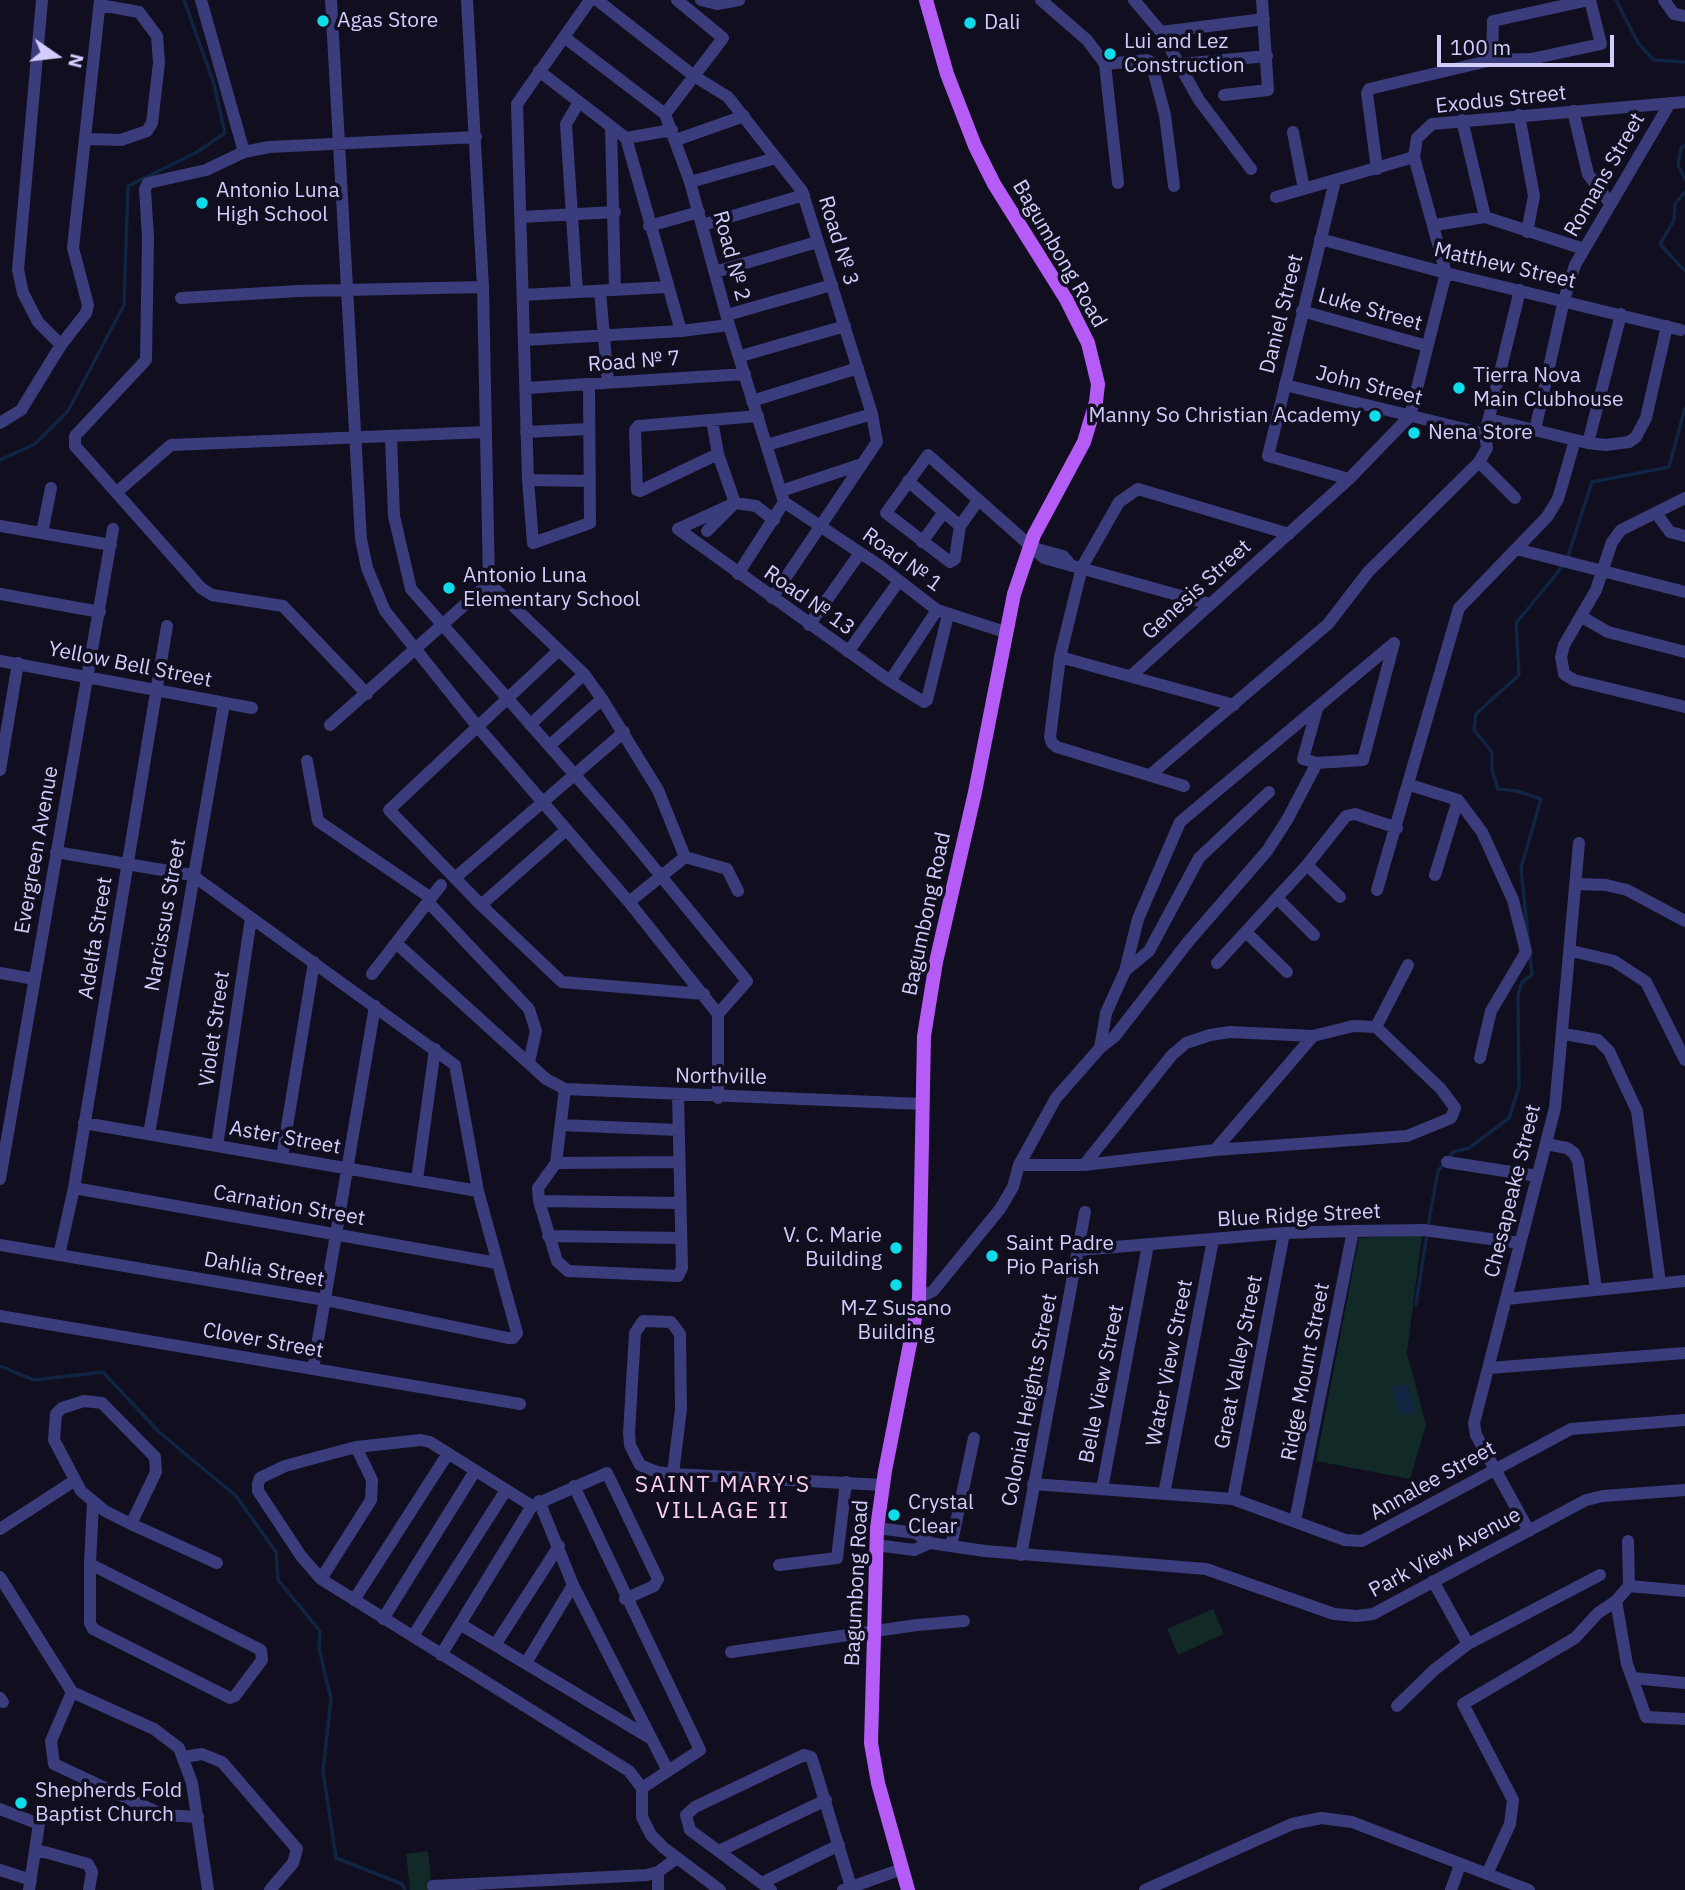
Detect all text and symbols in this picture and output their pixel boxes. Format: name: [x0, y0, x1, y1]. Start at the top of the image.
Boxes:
place label: Agas Store: [337, 8, 438, 34]
place label: Dali: [984, 10, 1020, 36]
marker: Agas Store: [315, 13, 331, 29]
marker: Dali: [962, 15, 978, 31]
north arrow: [21, 21, 91, 91]
scale bar: [1440, 21, 1617, 65]
place label: Lui and Lez Construction: [1124, 29, 1245, 79]
text: 100 m: [1450, 33, 1511, 61]
marker: Lui and Lez Construction: [1102, 46, 1118, 62]
text: N: [63, 51, 90, 71]
street label: Exodus Street: [1434, 81, 1568, 119]
street label: Romans Street: [1559, 108, 1651, 242]
street label: Bagumbong Road: [1006, 176, 1112, 332]
place label: Antonio Luna High School: [216, 178, 340, 228]
street label: Road № 3: [812, 193, 864, 289]
marker: Antonio Luna High School: [194, 195, 210, 211]
street label: Road № 2: [707, 208, 755, 304]
street label: Matthew Street: [1432, 237, 1578, 295]
street label: Daniel Street: [1255, 252, 1309, 376]
street label: Luke Street: [1315, 283, 1425, 337]
street label: Road № 7: [587, 346, 681, 378]
street label: John Street: [1313, 361, 1425, 411]
place label: Tierra Nova Main Clubhouse: [1473, 363, 1624, 413]
marker: Tierra Nova Main Clubhouse: [1451, 380, 1467, 396]
place label: Manny So Christian Academy: [1088, 403, 1361, 429]
marker: Manny So Christian Academy: [1367, 408, 1383, 424]
place label: Nena Store: [1428, 420, 1533, 446]
marker: Nena Store: [1406, 425, 1422, 441]
street label: Road № 1: [857, 523, 947, 597]
street label: Genesis Street: [1137, 535, 1257, 645]
street label: Road № 13: [759, 561, 859, 641]
place label: Antonio Luna Elementary School: [463, 563, 640, 613]
marker: Antonio Luna Elementary School: [441, 580, 457, 596]
street label: Yellow Bell Street: [46, 637, 214, 693]
street label: Evergreen Avenue: [10, 764, 64, 936]
street label: Bagumbong Road: [897, 830, 957, 998]
street label: Narcissus Street: [140, 837, 192, 993]
street label: Adelfa Street: [74, 875, 118, 1001]
street label: Violet Street: [194, 969, 236, 1089]
street label: Northville: [675, 1064, 767, 1090]
street label: Chesapeake Street: [1479, 1102, 1547, 1280]
street label: Aster Street: [227, 1116, 343, 1160]
street label: Carnation Street: [211, 1180, 367, 1232]
street label: Blue Ridge Street: [1217, 1199, 1381, 1233]
place label: V. C. Marie Building: [783, 1223, 882, 1273]
place label: Saint Padre Pio Parish: [1006, 1231, 1114, 1281]
marker: V. C. Marie Building: [888, 1240, 904, 1256]
street label: Dahlia Street: [202, 1247, 326, 1293]
marker: Saint Padre Pio Parish: [984, 1248, 1000, 1264]
street label: Great Valley Street: [1210, 1273, 1268, 1451]
marker: M-Z Susano Building: [888, 1277, 904, 1293]
street label: Water View Street: [1141, 1277, 1199, 1449]
street label: Ridge Mount Street: [1276, 1281, 1336, 1463]
street label: Colonial Heights Street: [997, 1292, 1063, 1508]
place label: M-Z Susano Building: [841, 1296, 951, 1346]
street label: Belle View Street: [1074, 1302, 1130, 1466]
street label: Clover Street: [201, 1318, 325, 1364]
street label: Annalee Street: [1366, 1436, 1500, 1526]
district label: SAINT MARY'S VILLAGE II: [636, 1471, 810, 1525]
place label: Crystal Clear: [908, 1490, 974, 1540]
street label: Bagumbong Road: [840, 1499, 874, 1667]
street label: Park View Avenue: [1365, 1502, 1525, 1604]
marker: Crystal Clear: [886, 1507, 902, 1523]
place label: Shepherds Fold Baptist Church: [35, 1778, 182, 1828]
marker: Shepherds Fold Baptist Church: [13, 1795, 29, 1811]

